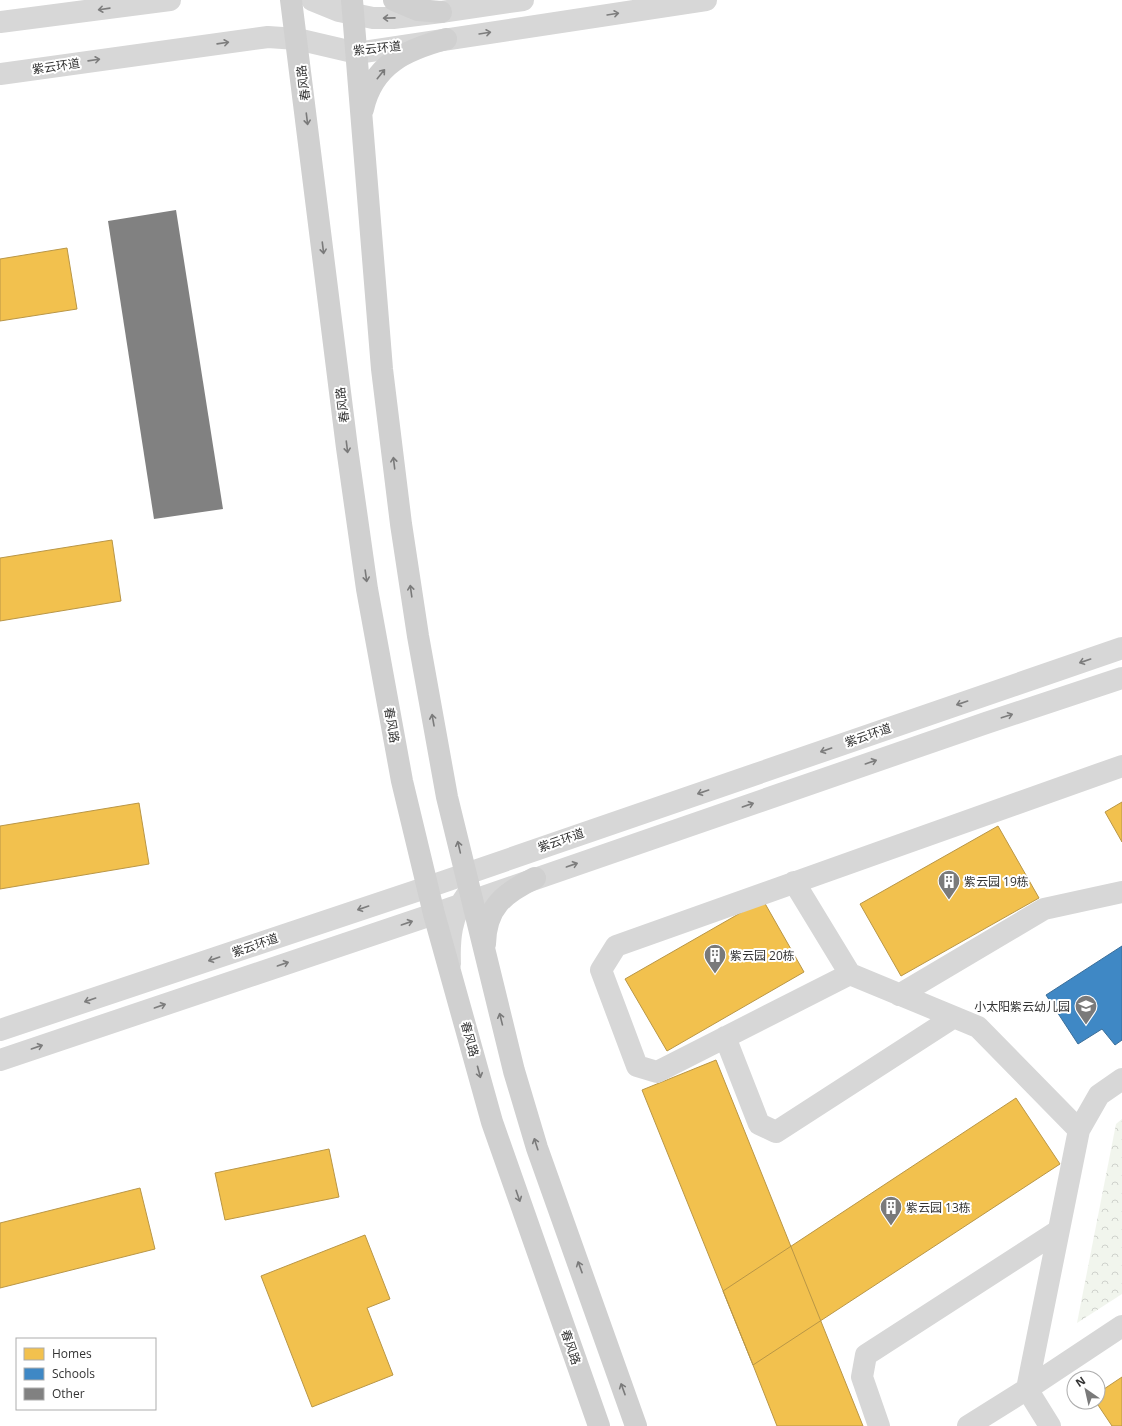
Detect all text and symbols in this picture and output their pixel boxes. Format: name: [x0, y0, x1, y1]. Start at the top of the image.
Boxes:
one-way arrow: [98, 5, 111, 13]
one-way arrow: [606, 10, 619, 18]
one-way arrow: [383, 14, 396, 22]
one-way arrow: [478, 29, 491, 37]
street label: 紫云环道: [352, 37, 402, 59]
one-way arrow: [216, 39, 229, 47]
street label: 紫云环道: [31, 54, 81, 78]
one-way arrow: [87, 56, 100, 64]
street label: 春风路: [292, 64, 314, 102]
one-way arrow: [376, 68, 385, 79]
one-way arrow: [303, 112, 311, 125]
one-way arrow: [319, 241, 327, 254]
street label: 春风路: [331, 386, 353, 424]
one-way arrow: [343, 440, 351, 453]
one-way arrow: [390, 456, 397, 469]
one-way arrow: [362, 569, 370, 582]
one-way arrow: [407, 585, 415, 598]
one-way arrow: [1079, 658, 1092, 665]
one-way arrow: [956, 700, 969, 707]
street label: 春风路: [381, 706, 403, 744]
one-way arrow: [1000, 712, 1013, 719]
one-way arrow: [428, 713, 436, 726]
street label: 紫云环道: [843, 719, 893, 751]
one-way arrow: [820, 746, 832, 754]
one-way arrow: [864, 758, 876, 766]
one-way arrow: [697, 788, 709, 796]
one-way arrow: [741, 800, 753, 808]
street label: 紫云环道: [536, 824, 586, 856]
one-way arrow: [455, 841, 462, 854]
one-way arrow: [565, 861, 578, 868]
building icon: 紫云园 19栋: [936, 868, 962, 901]
place label: 紫云园 19栋: [964, 873, 1029, 890]
one-way arrow: [358, 905, 370, 913]
one-way arrow: [400, 919, 413, 926]
street label: 紫云环道: [230, 929, 280, 961]
building icon: 紫云园 20栋: [702, 942, 728, 975]
place label: 紫云园 20栋: [730, 947, 795, 964]
one-way arrow: [208, 955, 220, 963]
one-way arrow: [277, 960, 289, 968]
school or university icon: 小太阳紫云幼儿园: [1073, 993, 1099, 1026]
one-way arrow: [84, 997, 97, 1004]
place label: 小太阳紫云幼儿园: [974, 998, 1070, 1015]
one-way arrow: [154, 1002, 167, 1009]
one-way arrow: [496, 1013, 504, 1026]
street label: 春风路: [457, 1019, 483, 1059]
one-way arrow: [30, 1043, 43, 1050]
one-way arrow: [476, 1065, 483, 1078]
one-way arrow: [532, 1138, 539, 1151]
one-way arrow: [515, 1189, 523, 1201]
building icon: 紫云园 13栋: [878, 1194, 904, 1227]
place label: 紫云园 13栋: [906, 1199, 971, 1216]
one-way arrow: [575, 1261, 583, 1273]
street label: 春风路: [557, 1327, 585, 1367]
legend: [16, 1338, 156, 1410]
text: Homes: [52, 1345, 92, 1362]
text: Schools: [52, 1365, 95, 1382]
north arrow: [1066, 1370, 1106, 1410]
text: N: [1072, 1373, 1088, 1390]
one-way arrow: [619, 1384, 627, 1396]
text: Other: [52, 1385, 85, 1402]

